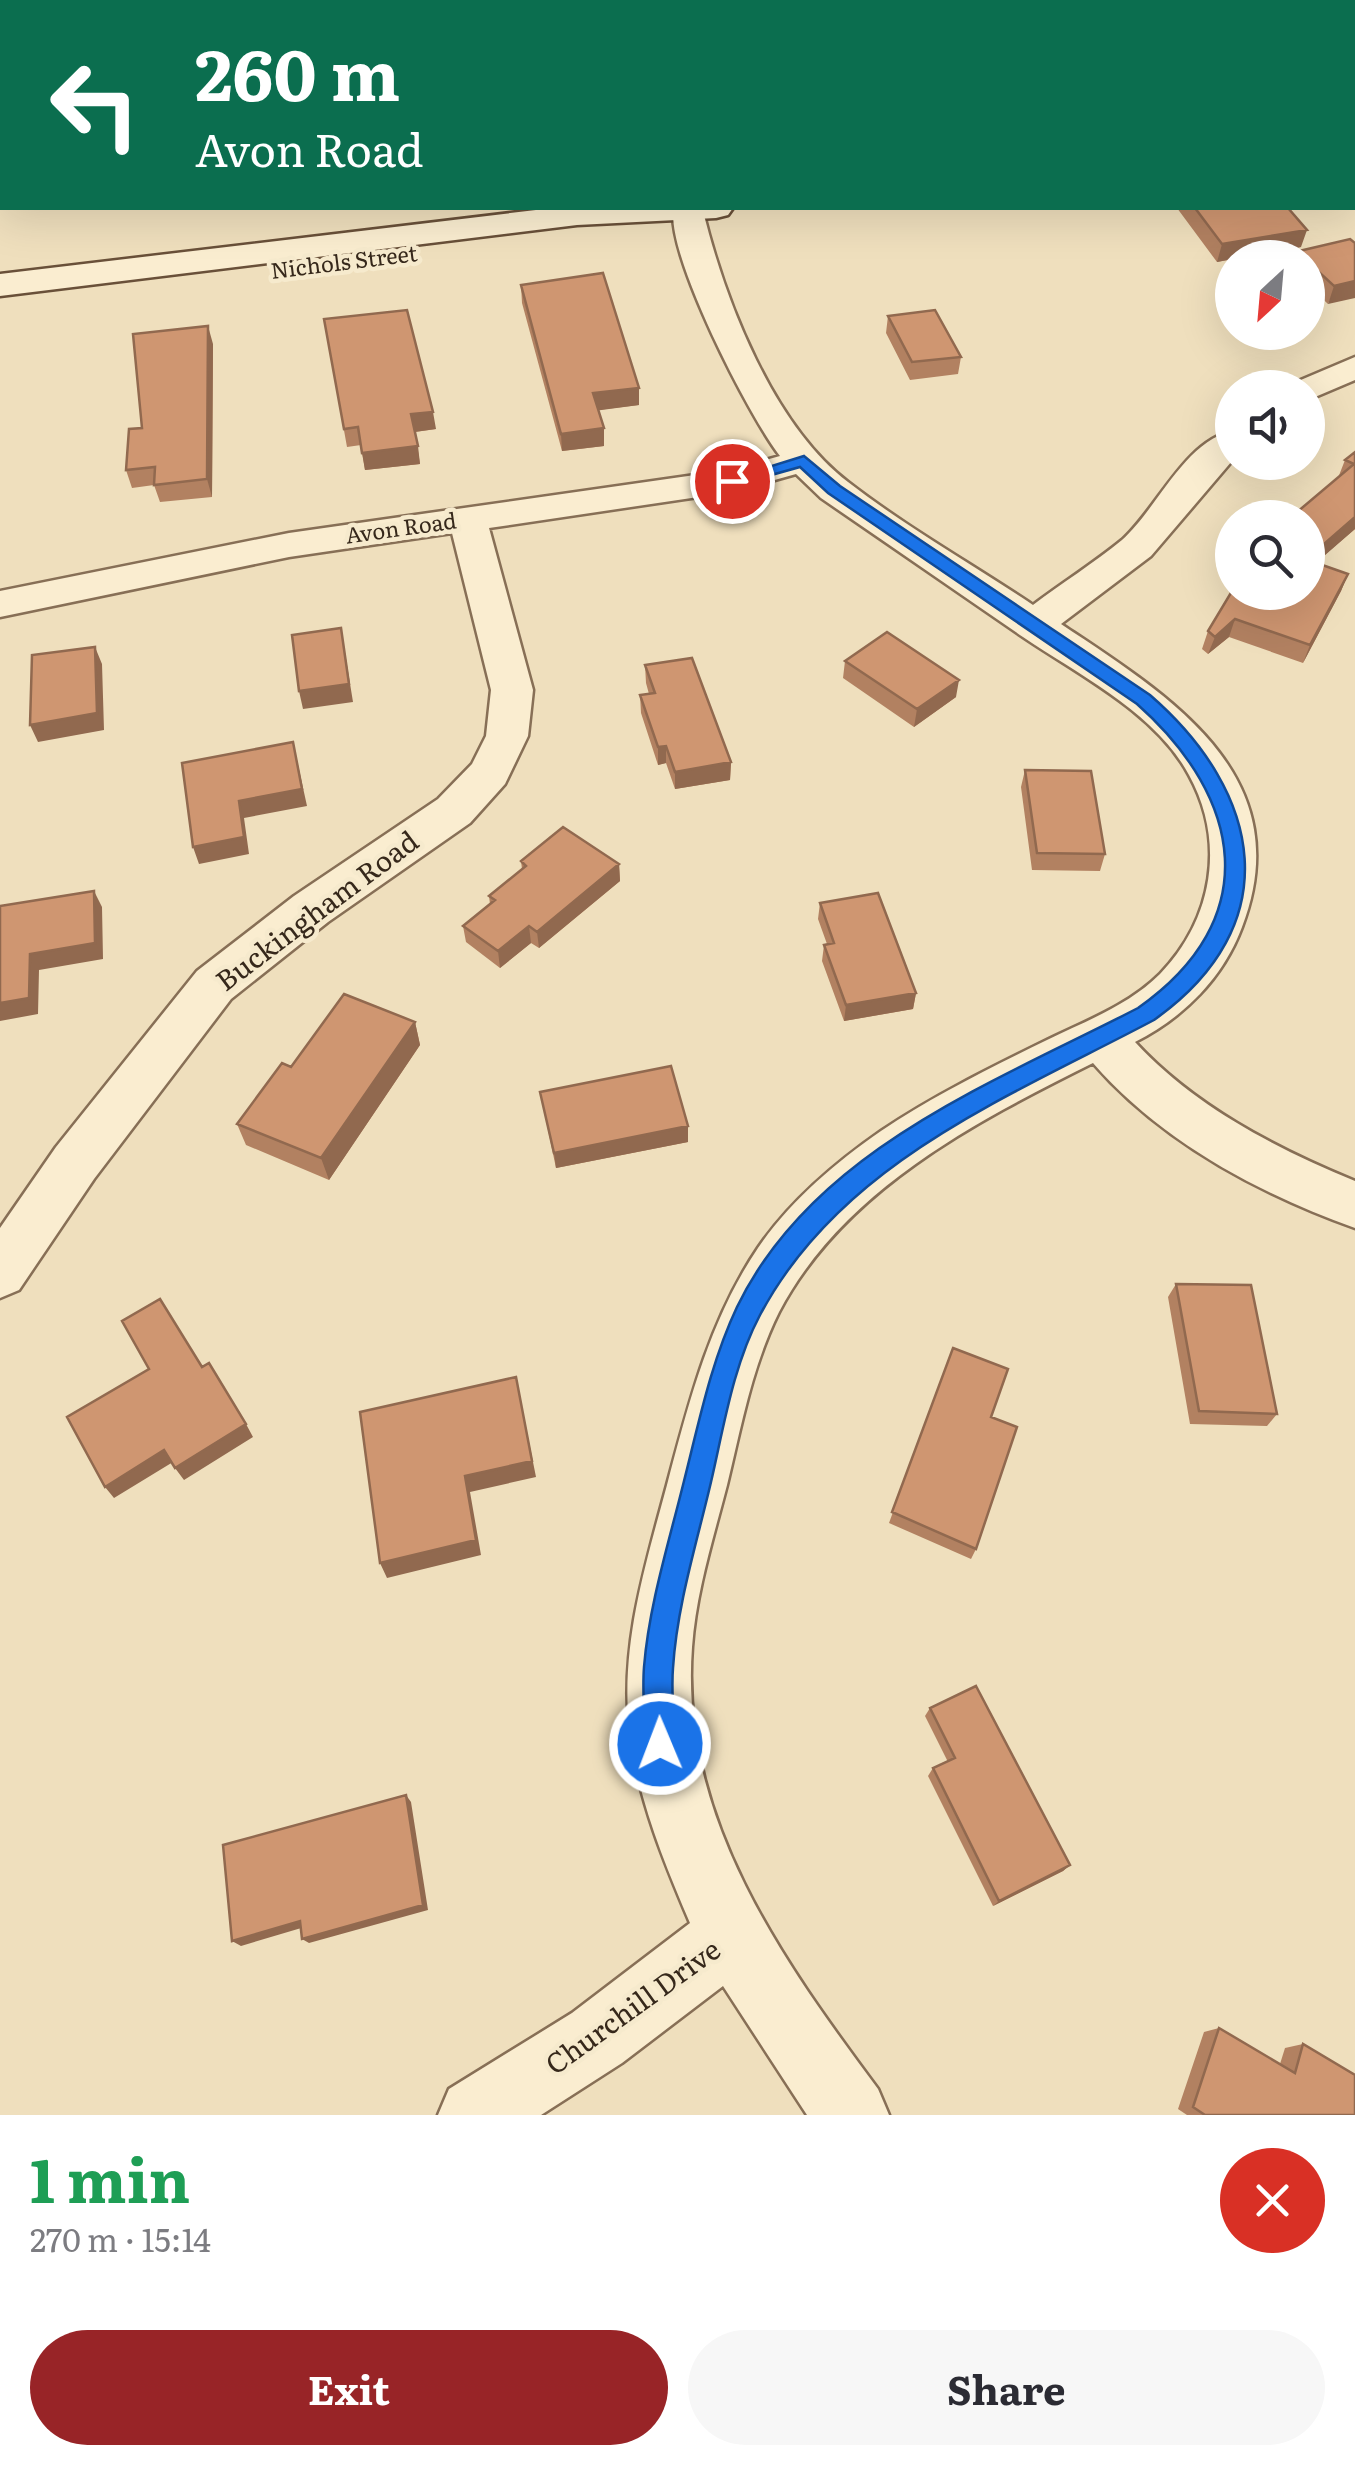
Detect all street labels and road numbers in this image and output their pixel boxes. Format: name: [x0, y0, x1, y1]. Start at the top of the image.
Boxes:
street label: Nichols Street: [269, 235, 419, 286]
street label: Avon Road: [343, 502, 458, 551]
street label: Buckingham Road: [206, 819, 426, 1000]
street label: Churchill Drive: [536, 1927, 728, 2083]

